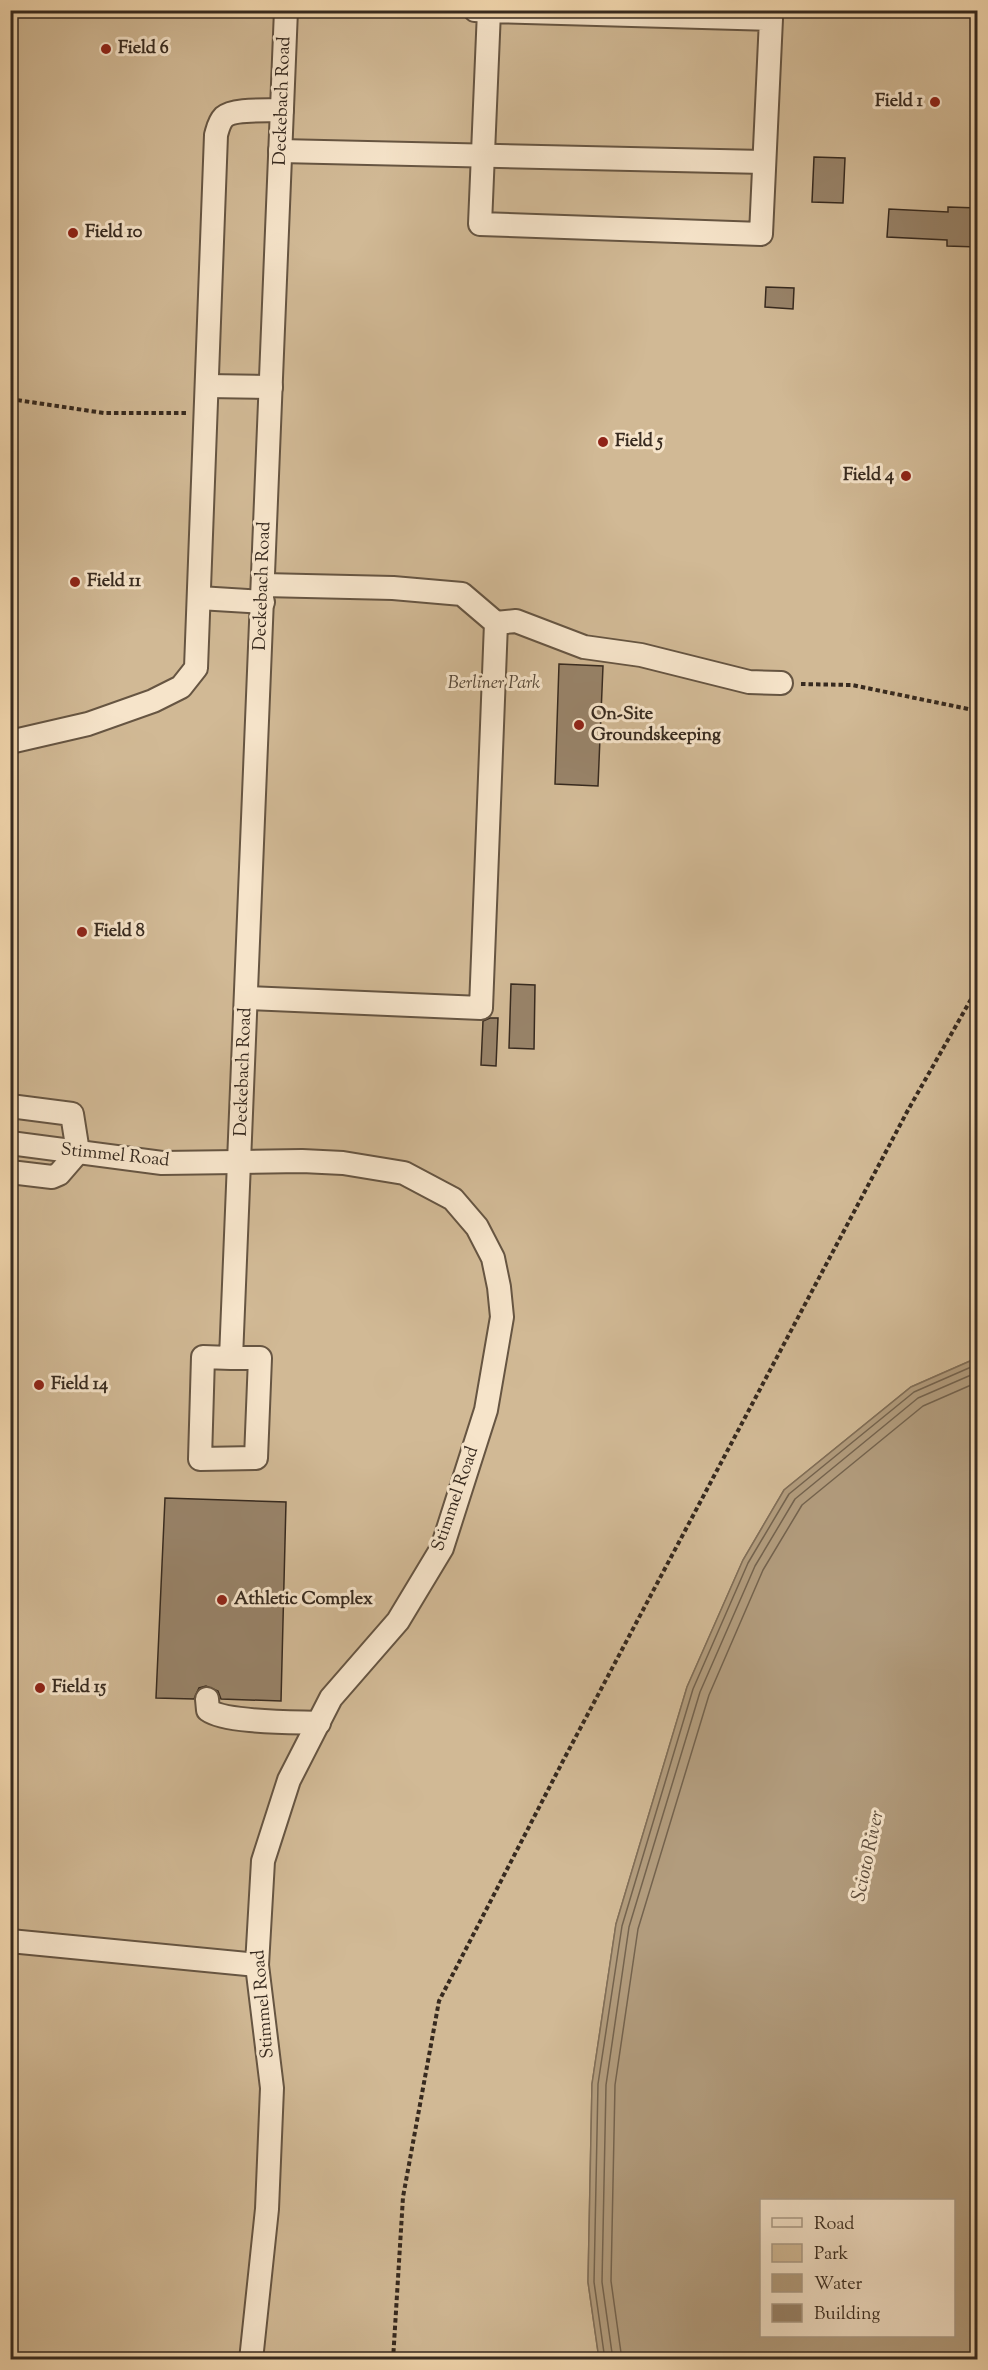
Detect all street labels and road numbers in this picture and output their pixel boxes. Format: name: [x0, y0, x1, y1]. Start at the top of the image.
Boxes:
street label: Deckebach Road: [268, 36, 298, 166]
street label: Deckebach Road: [248, 521, 278, 651]
street label: Deckebach Road: [229, 1007, 259, 1137]
street label: Stimmel Road: [59, 1137, 171, 1175]
street label: Stimmel Road: [426, 1443, 486, 1555]
street label: Stimmel Road: [246, 1948, 282, 2060]

